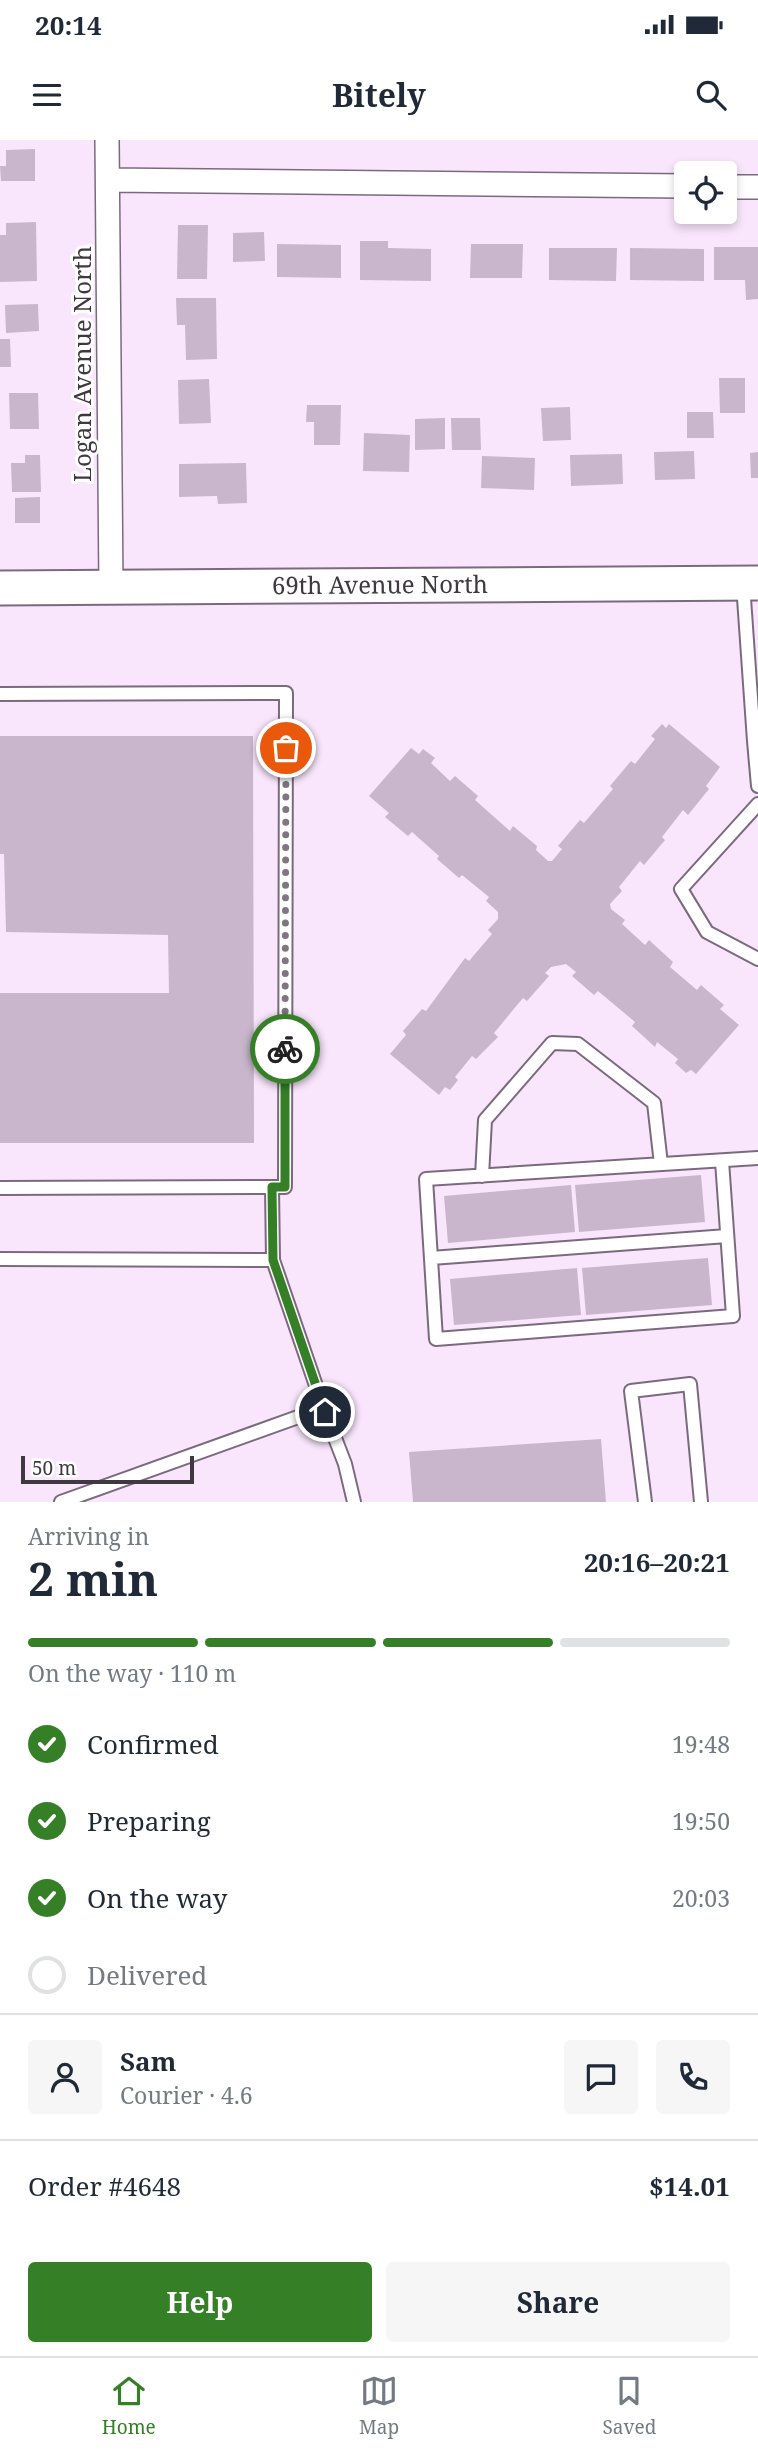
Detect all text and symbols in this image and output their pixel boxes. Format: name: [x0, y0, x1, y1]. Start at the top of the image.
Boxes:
text: 20:14: [35, 7, 102, 43]
text: Bitely: [332, 73, 426, 116]
icon: menu: [28, 76, 66, 114]
icon: search: [692, 76, 730, 114]
map controls: [674, 161, 737, 224]
button: locate: [674, 161, 737, 224]
street label: Logan Avenue North: [65, 246, 98, 482]
street label: 69th Avenue North: [272, 567, 488, 601]
pin: [256, 718, 316, 778]
icon: bag: [267, 729, 305, 767]
courier: [250, 1014, 320, 1084]
icon: bike: [266, 1030, 304, 1068]
pin: [295, 1382, 355, 1442]
icon: home: [306, 1393, 344, 1431]
scale bar: [21, 1453, 194, 1485]
text: 50 m: [32, 1455, 76, 1481]
text: Arriving in: [28, 1520, 149, 1552]
text: 20:16–20:21: [584, 1544, 730, 1580]
text: 2 min: [28, 1547, 158, 1609]
text: On the way · 110 m: [28, 1657, 236, 1689]
icon: check: [28, 1725, 66, 1763]
text: Confirmed: [87, 1726, 219, 1762]
text: 19:48: [672, 1728, 730, 1760]
icon: check: [28, 1802, 66, 1840]
text: Preparing: [87, 1803, 211, 1839]
text: 19:50: [672, 1805, 730, 1837]
icon: check: [28, 1879, 66, 1917]
text: On the way: [87, 1880, 227, 1916]
text: 20:03: [672, 1882, 730, 1914]
text: Delivered: [87, 1957, 207, 1993]
button: person: [28, 2040, 102, 2114]
button: chat: [564, 2040, 638, 2114]
button: phone: [656, 2040, 730, 2114]
text: Sam: [120, 2043, 176, 2079]
text: Courier · 4.6: [120, 2079, 253, 2111]
text: Order #4648: [28, 2168, 181, 2204]
text: $14.01: [649, 2168, 730, 2204]
button: Help: [28, 2262, 372, 2342]
button: Share: [386, 2262, 730, 2342]
tab: Home: [102, 2372, 156, 2440]
tab: Map: [359, 2372, 399, 2440]
tab: Saved: [602, 2372, 656, 2440]

